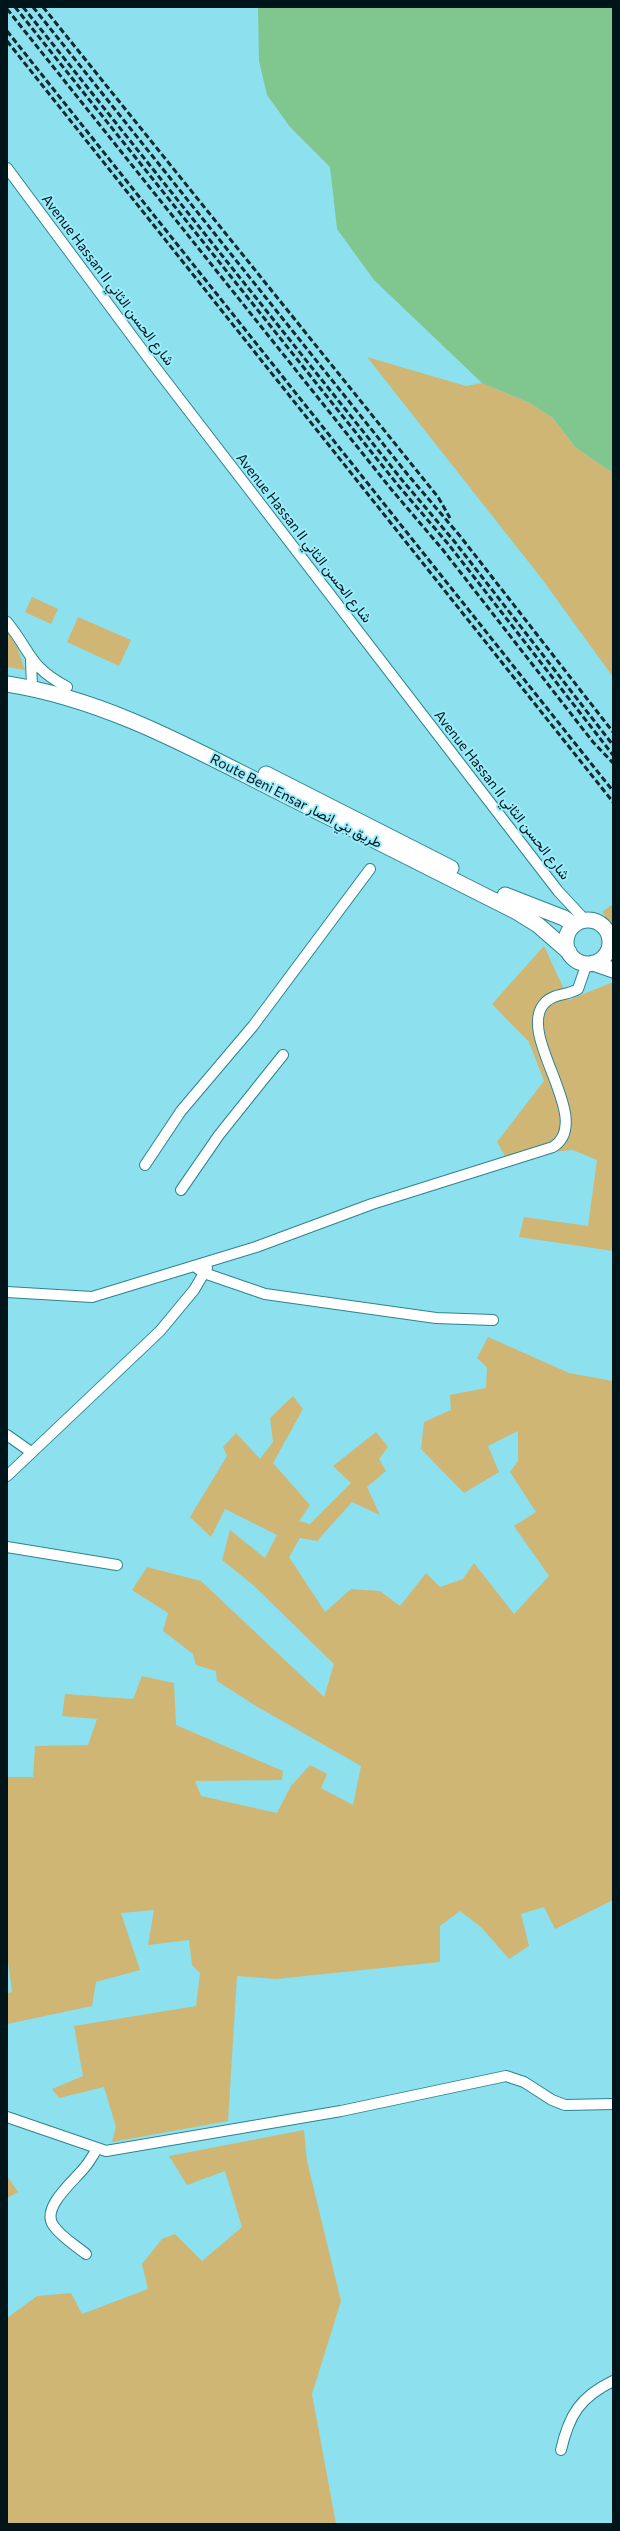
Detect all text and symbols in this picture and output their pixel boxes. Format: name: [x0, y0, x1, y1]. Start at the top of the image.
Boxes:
street label: Avenue Hassan II شارع الحسن الثاني: [38, 191, 178, 369]
street label: Avenue Hassan II شارع الحسن الثاني: [233, 450, 375, 626]
street label: Avenue Hassan II شارع الحسن الثاني: [431, 707, 573, 883]
street label: Route Beni Ensar طريق بني انصار: [207, 750, 385, 852]

